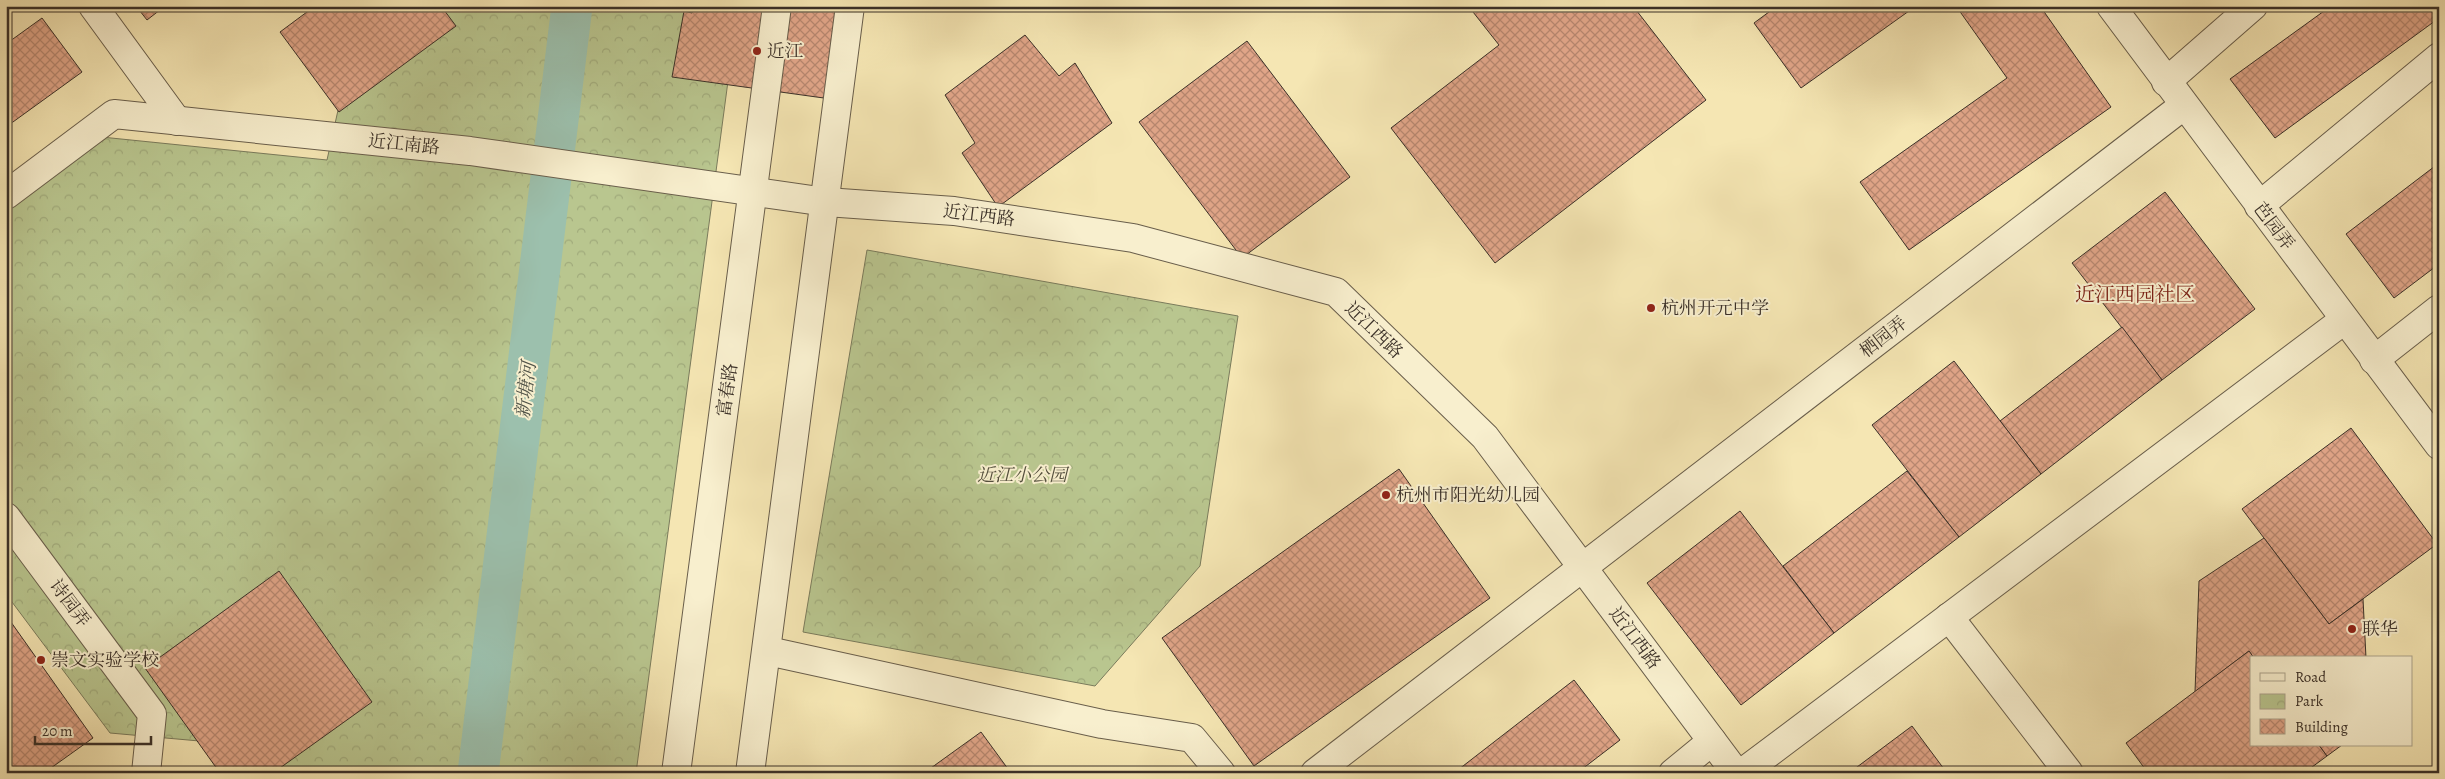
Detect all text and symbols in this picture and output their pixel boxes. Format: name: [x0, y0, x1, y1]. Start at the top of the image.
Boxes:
place label: 近江: [767, 39, 803, 63]
marker: 近江: [751, 45, 763, 57]
street label: 近江南路: [367, 128, 441, 160]
street label: 芭园弄: [2248, 197, 2300, 255]
street label: 近江西路: [942, 199, 1016, 231]
district label: 近江西园社区: [2075, 281, 2195, 308]
street label: 近江西路: [1340, 296, 1408, 364]
place label: 杭州开元中学: [1661, 296, 1769, 320]
marker: 杭州开元中学: [1645, 302, 1657, 314]
street label: 栖园弄: [1854, 311, 1912, 363]
water label: 新塘河: [510, 357, 543, 420]
street label: 富春路: [711, 362, 743, 418]
park label: 近江小公园: [977, 463, 1070, 487]
place label: 杭州市阳光幼儿园: [1396, 483, 1540, 507]
marker: 杭州市阳光幼儿园: [1380, 489, 1392, 501]
street label: 诗园弄: [44, 574, 96, 632]
street label: 近江西路: [1604, 602, 1666, 674]
place label: 联华: [2362, 617, 2398, 641]
marker: 联华: [2346, 623, 2358, 635]
place label: 崇文实验学校: [51, 648, 159, 672]
marker: 崇文实验学校: [35, 654, 47, 666]
legend: [2250, 656, 2412, 746]
text: Road: [2295, 667, 2327, 687]
text: Park: [2295, 691, 2324, 711]
scale bar: [35, 714, 151, 746]
text: Building: [2295, 717, 2348, 737]
text: 20 m: [42, 721, 73, 741]

